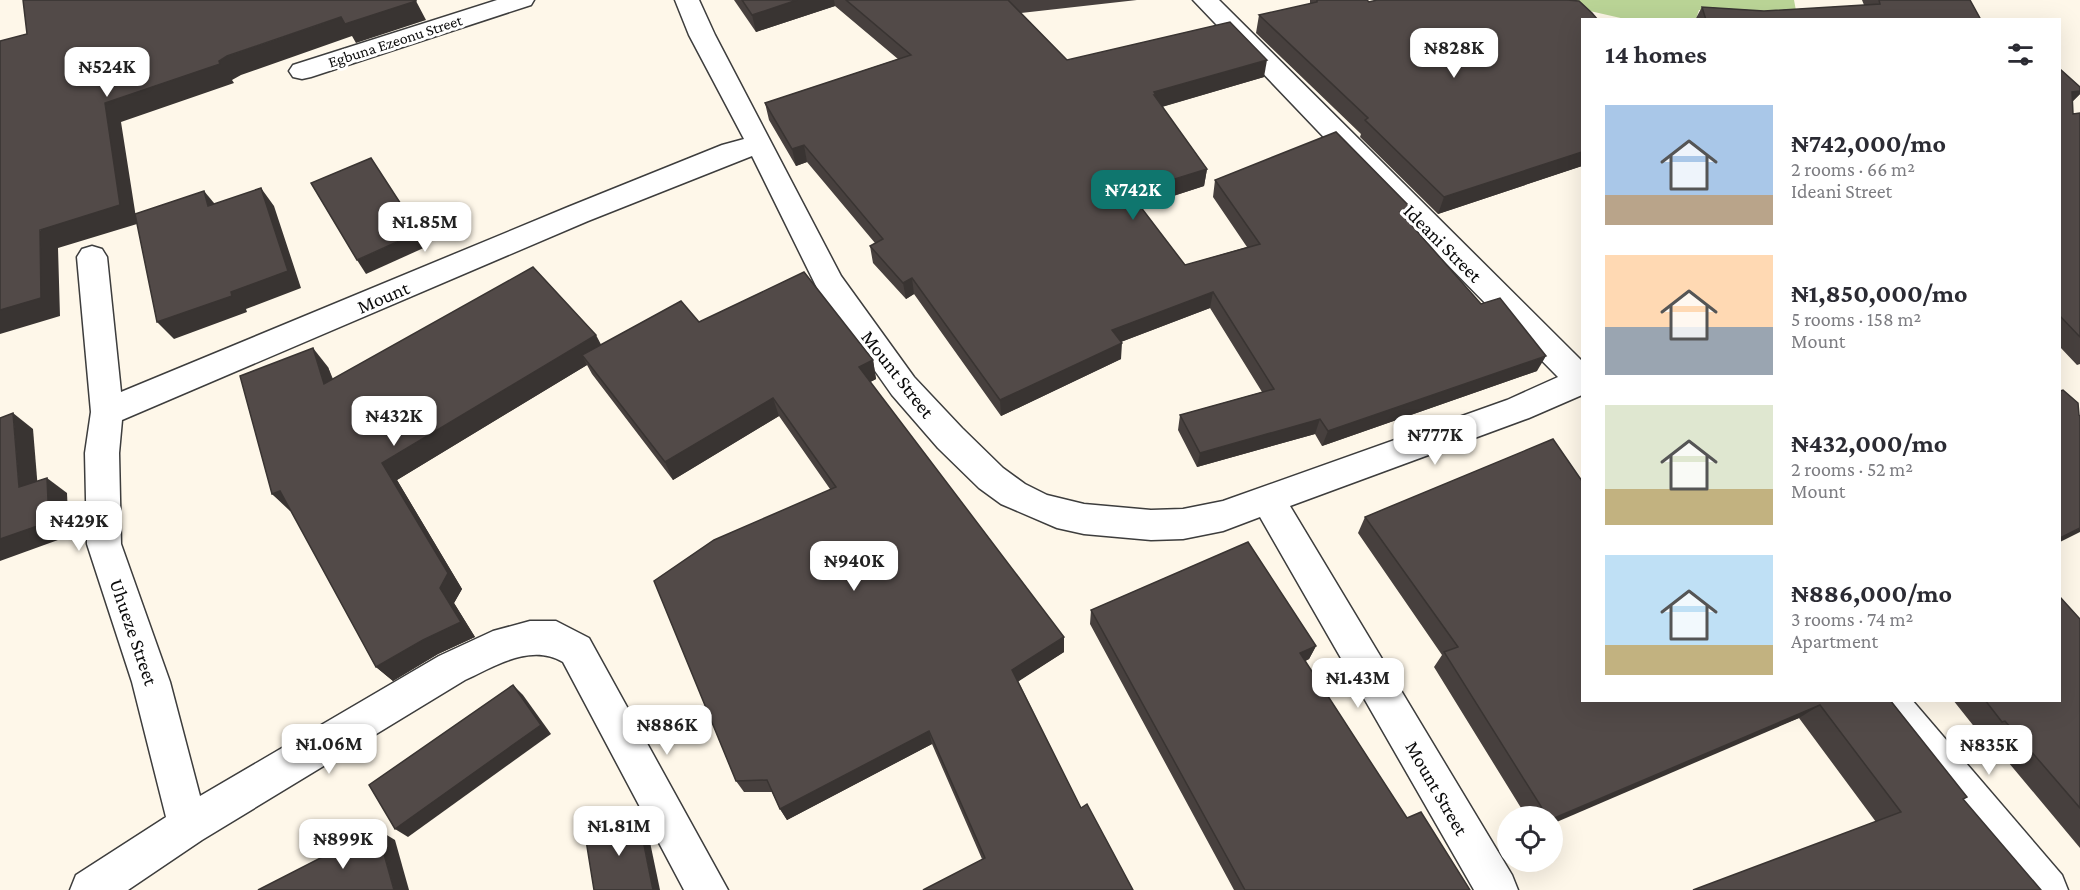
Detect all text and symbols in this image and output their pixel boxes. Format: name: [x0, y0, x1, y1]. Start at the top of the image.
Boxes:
street label: Egbuna Ezeonu Street: [326, 11, 465, 72]
pin: ₦828K: [1412, 28, 1496, 79]
text: ₦828K: [1424, 36, 1484, 58]
icon: filters: [2004, 38, 2037, 71]
text: 14 homes: [1605, 40, 1707, 69]
pin: ₦524K: [65, 47, 149, 98]
text: ₦524K: [79, 55, 135, 77]
icon: home: [1653, 129, 1725, 201]
text: ₦742,000/mo: [1791, 129, 1946, 158]
text: 2 rooms · 66 m²: [1791, 158, 1915, 180]
pin: ₦742K: [1091, 170, 1175, 221]
text: ₦742K: [1105, 178, 1161, 200]
text: Ideani Street: [1791, 180, 1892, 202]
street label: Ideani Street: [1399, 199, 1487, 287]
pin: ₦1.85M: [376, 202, 474, 253]
text: ₦1.85M: [392, 210, 458, 232]
street label: Mount: [354, 276, 413, 318]
icon: home: [1653, 279, 1725, 351]
text: ₦1,850,000/mo: [1791, 279, 1968, 308]
text: 5 rooms · 158 m²: [1791, 308, 1921, 330]
street label: Mount Street: [857, 326, 939, 422]
text: Mount: [1791, 330, 1846, 352]
pin: ₦432K: [352, 396, 436, 447]
text: ₦432K: [366, 404, 422, 426]
pin: ₦777K: [1393, 415, 1477, 466]
text: ₦777K: [1407, 423, 1463, 445]
icon: home: [1653, 429, 1725, 501]
text: ₦432,000/mo: [1791, 429, 1947, 458]
text: 2 rooms · 52 m²: [1791, 458, 1913, 480]
text: Mount: [1791, 480, 1846, 502]
pin: ₦429K: [37, 501, 121, 552]
text: ₦429K: [50, 509, 108, 531]
pin: ₦940K: [812, 541, 896, 592]
text: ₦940K: [824, 549, 884, 571]
street label: Uhueze Street: [106, 576, 163, 688]
icon: home: [1653, 579, 1725, 651]
text: ₦886,000/mo: [1791, 579, 1952, 608]
text: 3 rooms · 74 m²: [1791, 608, 1913, 630]
text: Apartment: [1791, 630, 1878, 652]
pin: ₦1.43M: [1309, 658, 1407, 709]
text: ₦1.43M: [1326, 666, 1390, 688]
pin: ₦886K: [625, 705, 709, 756]
text: ₦886K: [637, 713, 697, 735]
pin: ₦1.06M: [280, 724, 378, 775]
pin: ₦835K: [1947, 725, 2031, 776]
text: ₦1.06M: [296, 732, 362, 754]
text: ₦835K: [1960, 733, 2018, 755]
street label: Mount Street: [1401, 737, 1473, 839]
pin: ₦1.81M: [570, 806, 668, 857]
map controls: [1497, 806, 1563, 872]
button: locate: [1497, 806, 1563, 872]
text: ₦1.81M: [587, 814, 651, 836]
pin: ₦899K: [301, 819, 385, 870]
text: ₦899K: [313, 827, 373, 849]

